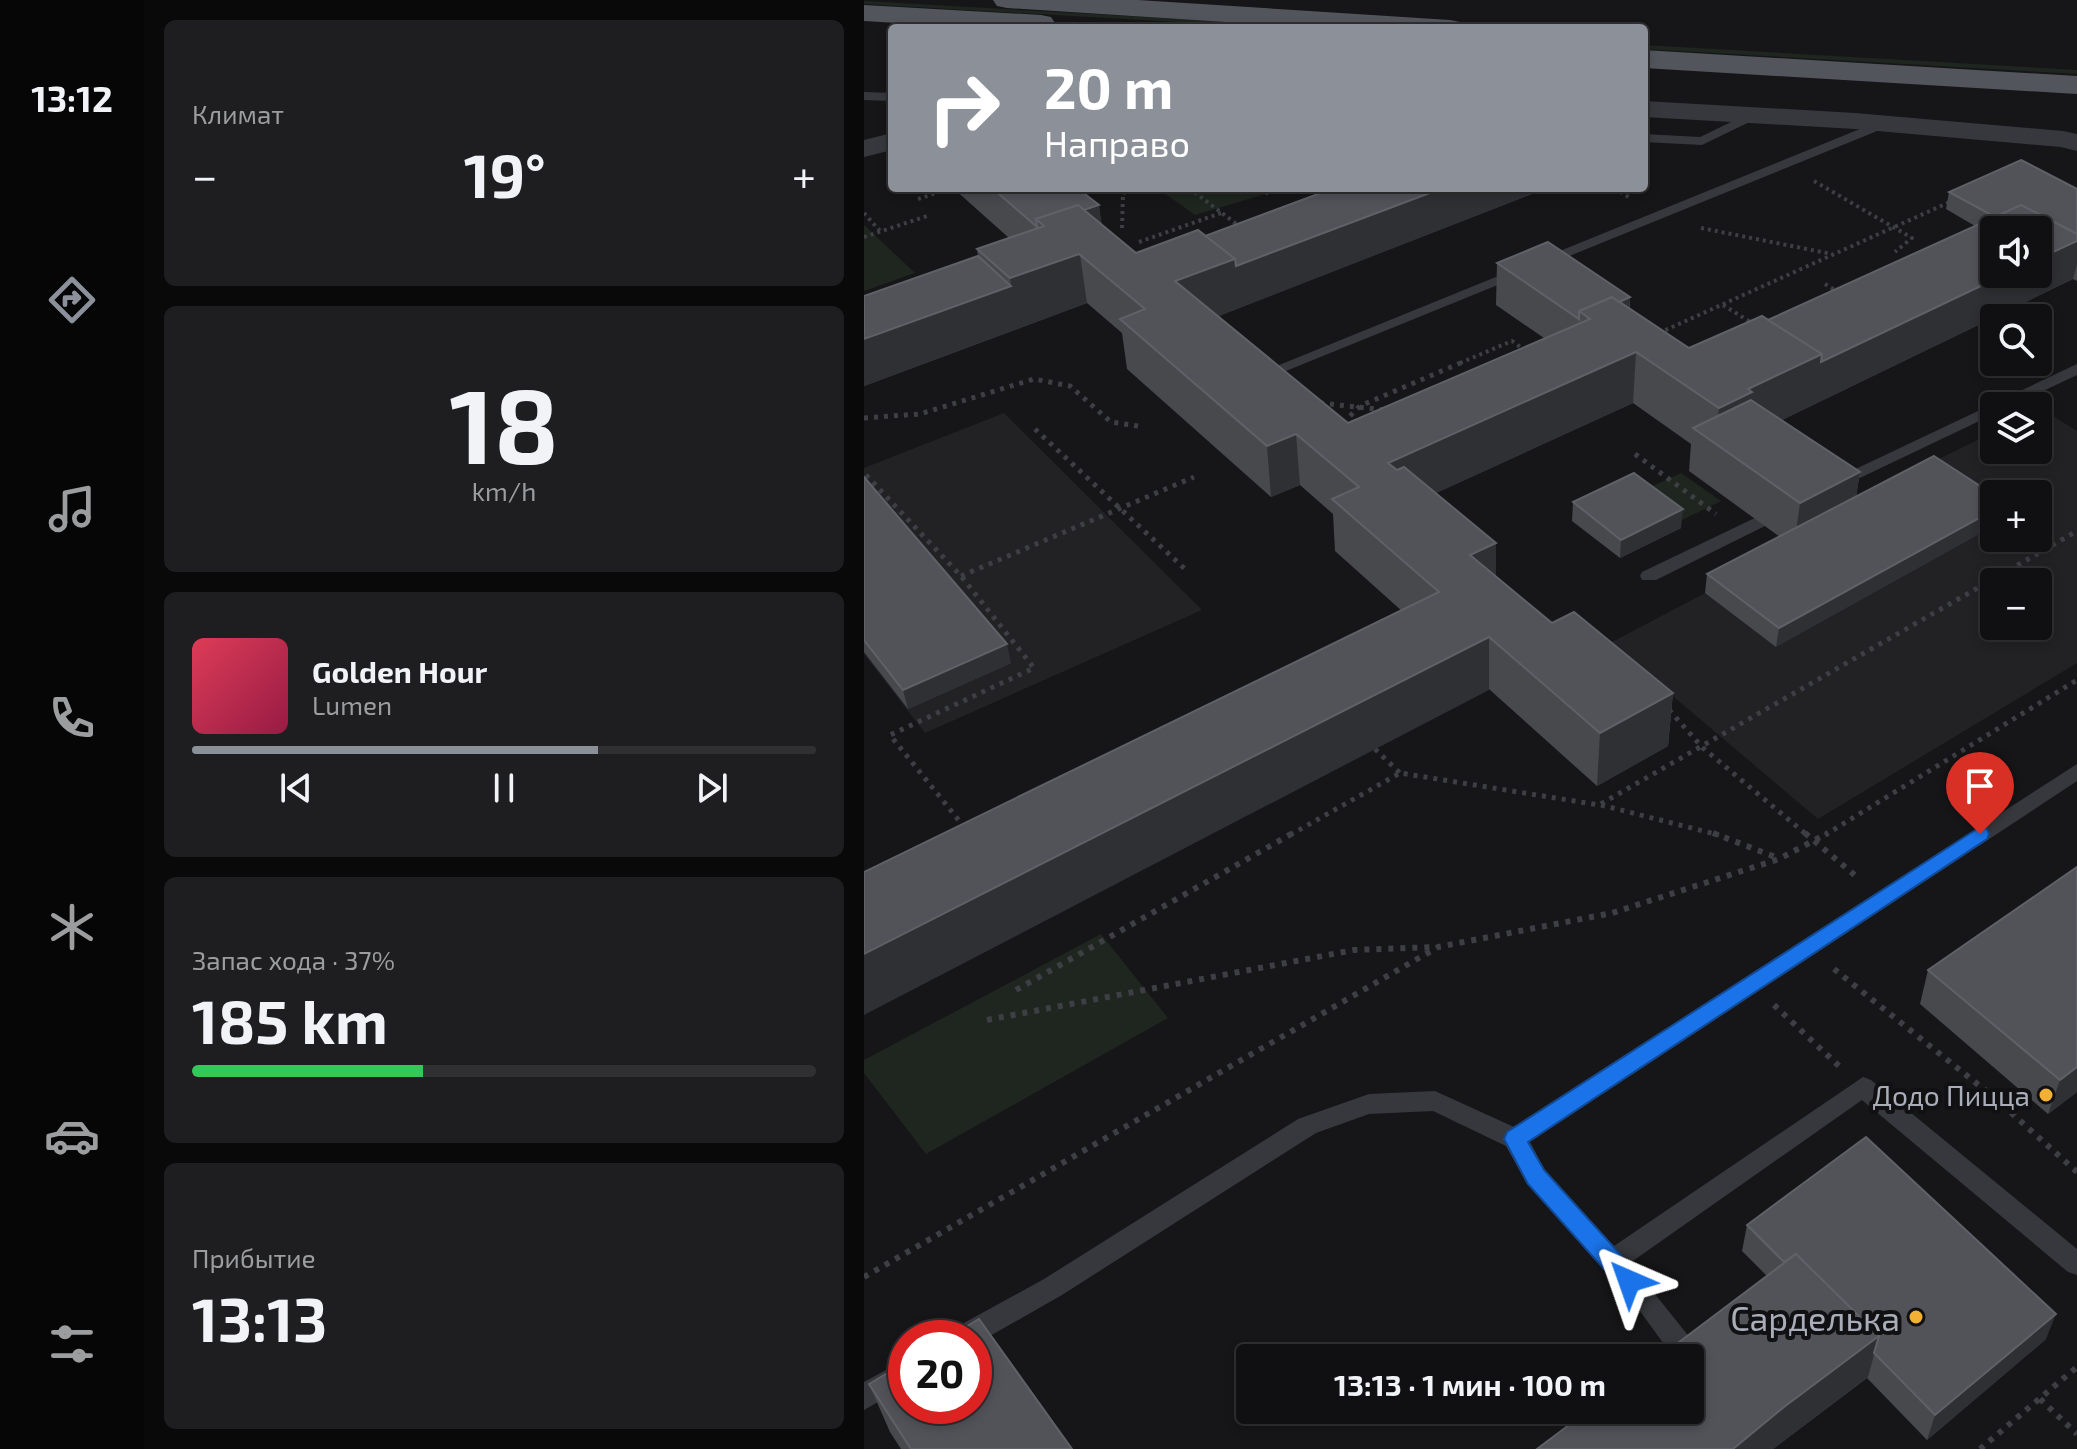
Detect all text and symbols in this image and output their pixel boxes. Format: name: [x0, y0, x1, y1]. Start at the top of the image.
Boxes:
text: 20 m: [1044, 53, 1173, 120]
icon: right: [912, 56, 1016, 160]
text: 13:12: [31, 76, 113, 119]
text: Климат: [192, 98, 284, 129]
text: Направо: [1044, 121, 1190, 164]
text: 19°: [464, 138, 546, 210]
text: −: [192, 148, 218, 201]
text: +: [792, 148, 816, 201]
map controls: [1980, 216, 2052, 640]
button: sound: [1980, 216, 2052, 288]
icon: directions: [44, 272, 100, 328]
button: search: [1980, 304, 2052, 376]
text: 18: [449, 360, 559, 485]
button: layers: [1980, 392, 2052, 464]
text: km/h: [472, 475, 536, 506]
button: +: [1980, 480, 2052, 552]
icon: music: [44, 481, 100, 537]
button: −: [1980, 568, 2052, 640]
text: Golden Hour: [312, 653, 487, 689]
text: Lumen: [312, 689, 392, 720]
icon: phone: [44, 690, 100, 746]
pin: [1946, 752, 2014, 834]
icon: arrive: [1958, 764, 2002, 808]
icon: previous: [274, 766, 318, 810]
icon: pause: [482, 766, 526, 810]
icon: next: [690, 766, 734, 810]
icon: climate: [44, 899, 100, 955]
text: Запас хода · 37%: [192, 944, 395, 975]
text: 185 km: [192, 984, 388, 1056]
place label: Додо Пицца: [1873, 1078, 2030, 1112]
marker: Додо Пицца: [2037, 1086, 2055, 1104]
icon: car: [44, 1108, 100, 1164]
position arrow: [1587, 1239, 1671, 1323]
text: Прибытие: [192, 1242, 316, 1273]
text: 13:13: [192, 1282, 327, 1354]
place label: Сарделька: [1730, 1297, 1900, 1338]
marker: Сарделька: [1907, 1308, 1925, 1326]
icon: filters: [44, 1316, 100, 1372]
speed limit sign: 20: [888, 1320, 992, 1424]
text: 13:13 · 1 мин · 100 m: [1334, 1366, 1606, 1402]

